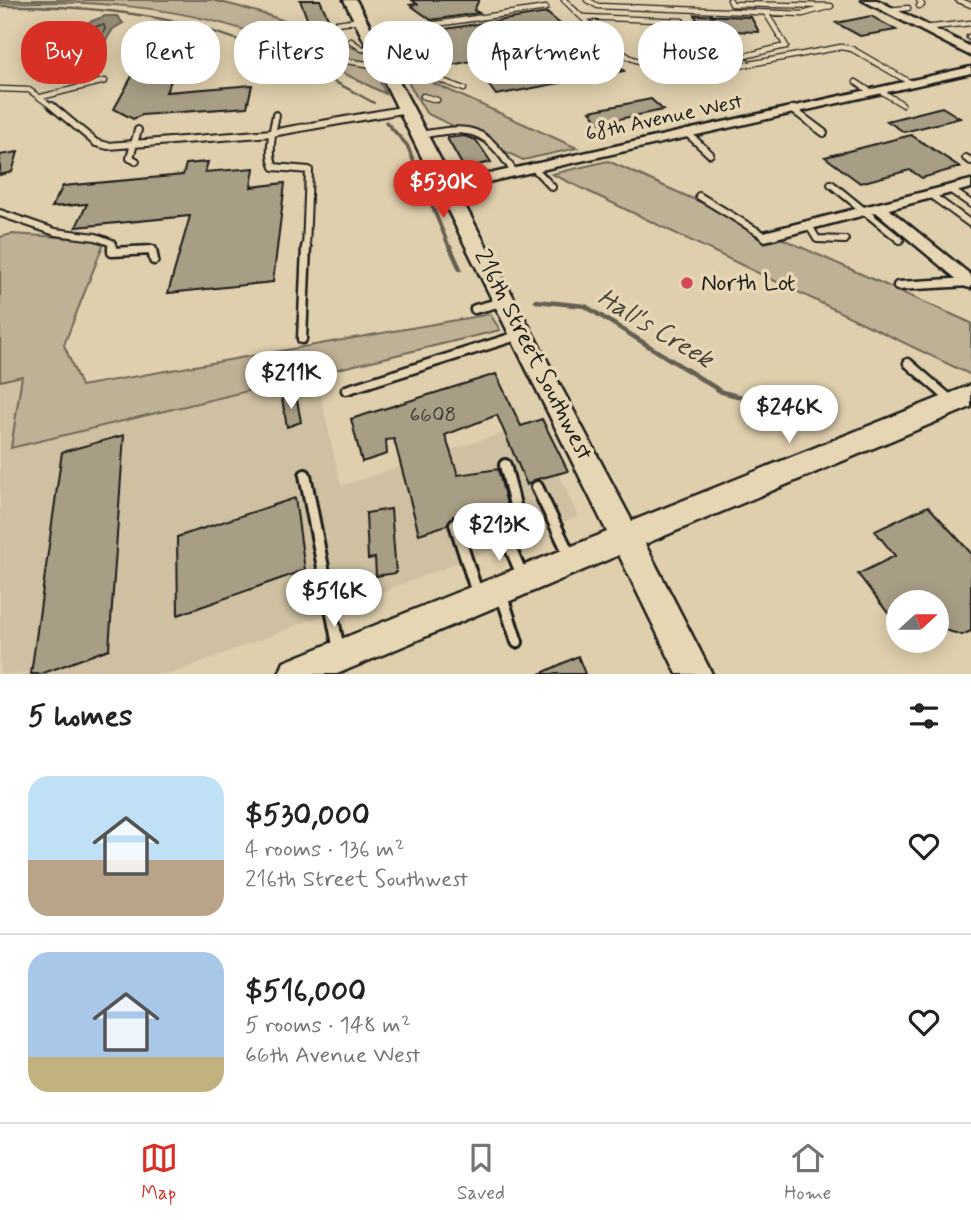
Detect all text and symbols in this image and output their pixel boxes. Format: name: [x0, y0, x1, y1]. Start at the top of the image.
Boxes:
chip: Buy: [21, 21, 107, 84]
chip: Rent: [121, 21, 220, 84]
chip: Filters: [234, 21, 349, 84]
chip: New: [363, 21, 453, 84]
chip: Apartment: [467, 21, 624, 84]
chip: House: [638, 21, 743, 84]
street label: 68th Avenue West: [583, 88, 746, 148]
pin: $530K: [394, 160, 492, 220]
text: $530K: [409, 168, 477, 198]
street label: 216th Street Southwest: [466, 244, 600, 466]
place label: North Lot: [701, 268, 796, 299]
marker: North Lot: [679, 275, 695, 291]
water label: Hall's Creek: [591, 281, 721, 378]
pin: $211K: [242, 352, 340, 411]
text: $211K: [261, 359, 321, 389]
pin: $246K: [740, 386, 838, 445]
text: $246K: [756, 393, 822, 423]
house number: 6608: [410, 401, 456, 429]
pin: $213K: [450, 504, 548, 563]
text: $213K: [469, 511, 529, 541]
pin: $516K: [285, 570, 383, 629]
text: $516K: [302, 577, 366, 607]
north arrow: [886, 590, 948, 653]
map controls: [886, 590, 949, 653]
text: 5 homes: [28, 697, 133, 736]
icon: filters: [905, 697, 943, 735]
text: $530,000: [245, 796, 370, 835]
icon: home: [84, 804, 168, 888]
icon: heart: [905, 827, 943, 865]
text: 4 rooms · 136 m²: [245, 835, 405, 865]
text: 216th Street Southwest: [245, 865, 468, 895]
text: $516,000: [245, 972, 366, 1011]
icon: home: [84, 980, 168, 1064]
icon: heart: [905, 1003, 943, 1041]
text: 5 rooms · 148 m²: [245, 1011, 411, 1041]
text: 66th Avenue West: [245, 1041, 421, 1071]
tab: Map: [140, 1139, 178, 1206]
tab: Saved: [457, 1139, 505, 1206]
tab: Home: [784, 1139, 831, 1206]

